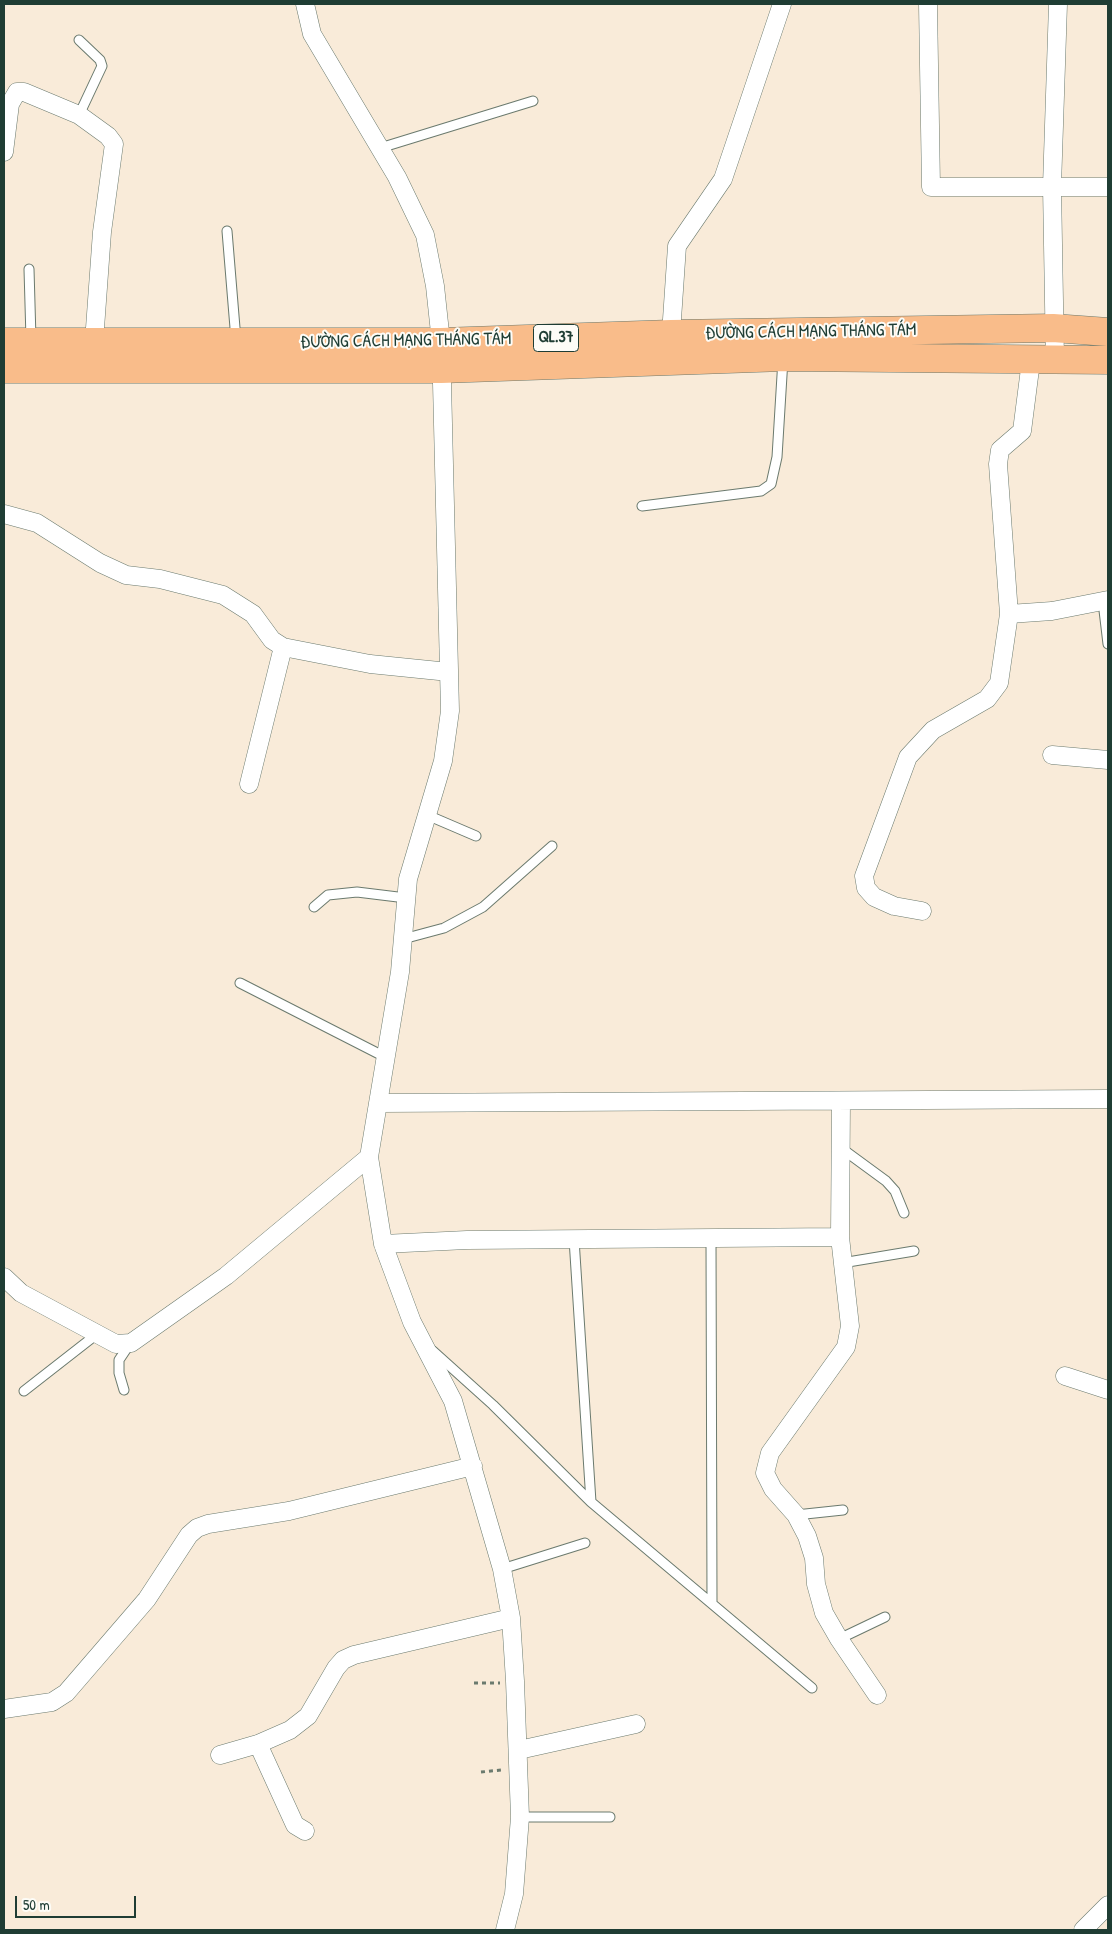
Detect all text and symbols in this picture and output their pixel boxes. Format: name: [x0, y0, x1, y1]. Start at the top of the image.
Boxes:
street label: ĐƯỜNG CÁCH MẠNG THÁNG TÁM: [705, 319, 917, 345]
road number: QL.37: [534, 324, 578, 352]
street label: ĐƯỜNG CÁCH MẠNG THÁNG TÁM: [300, 328, 512, 354]
scale bar: [18, 1886, 139, 1918]
text: 50 m: [23, 1894, 50, 1915]

